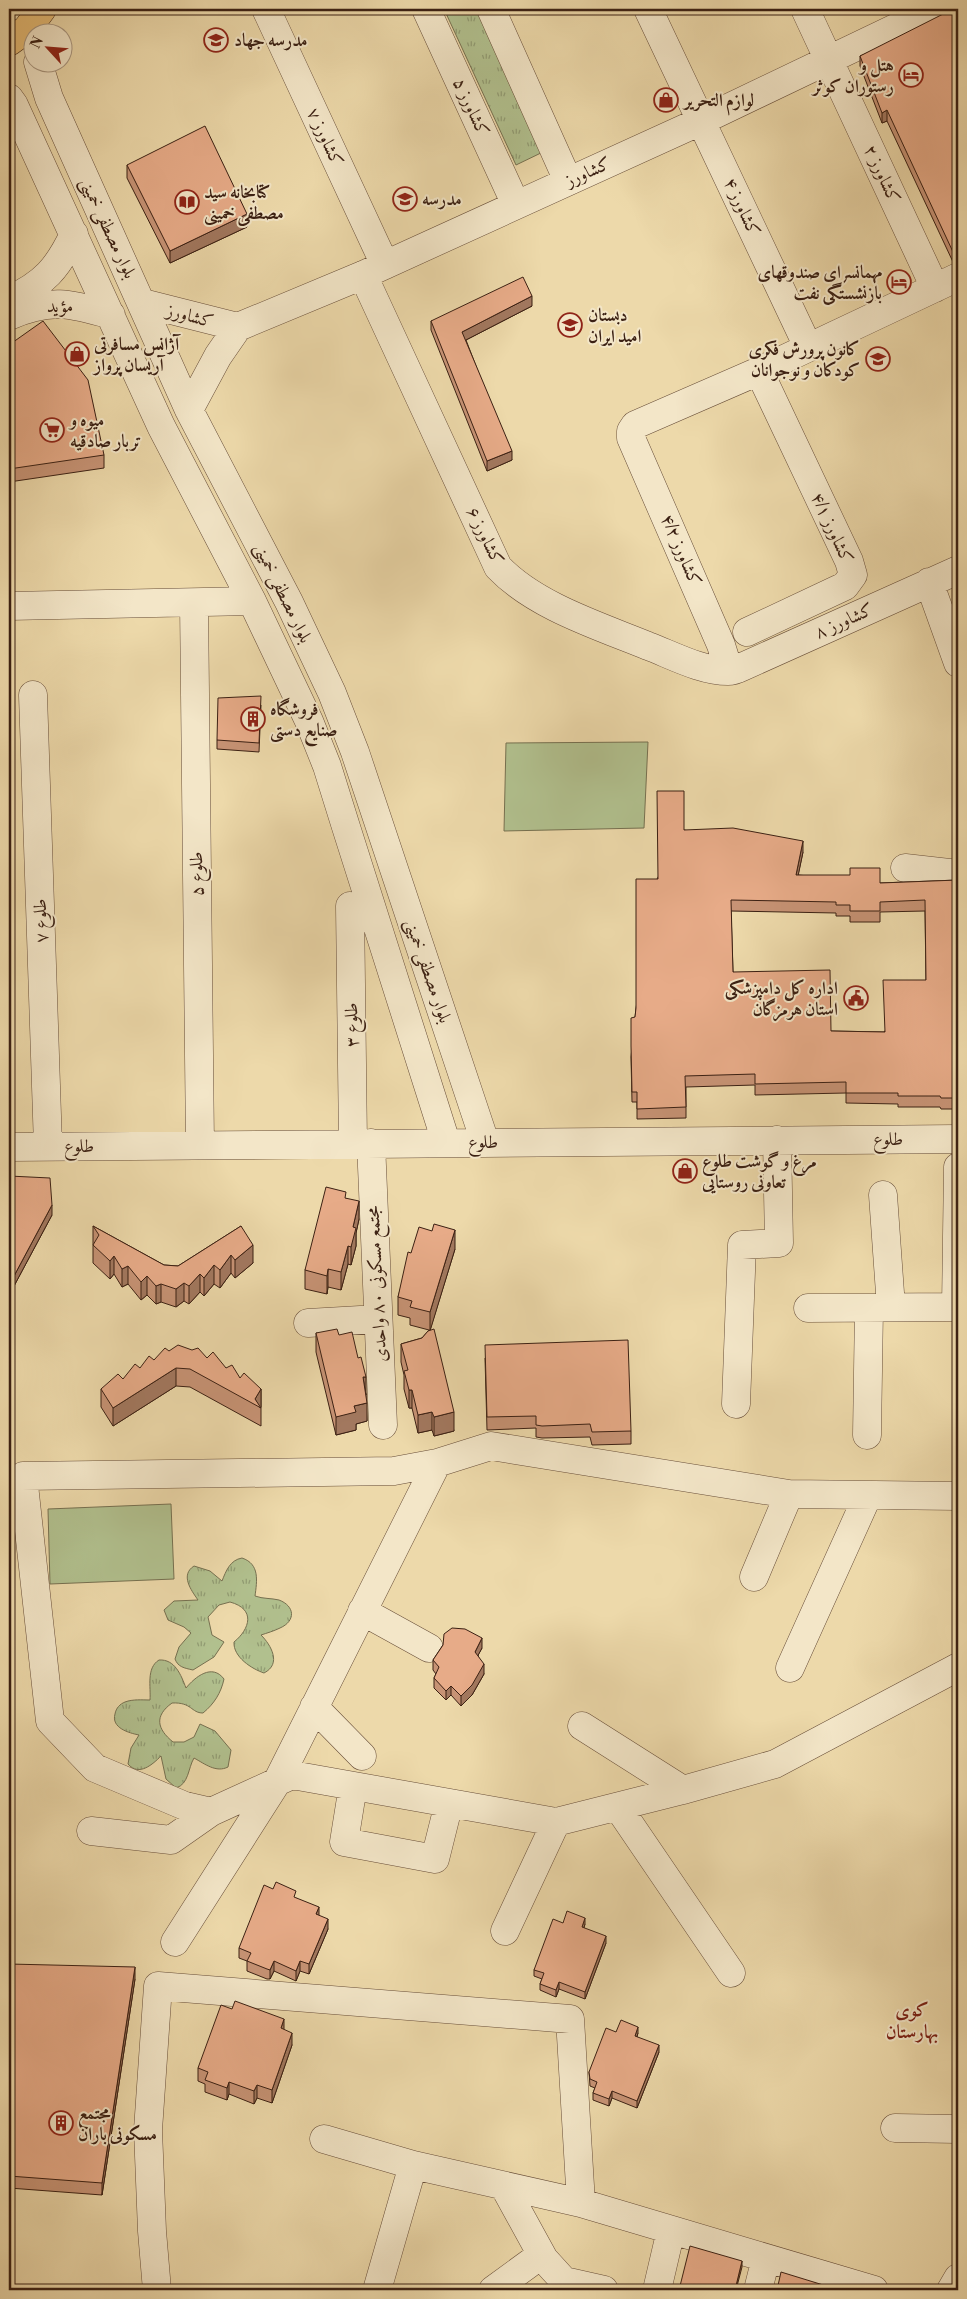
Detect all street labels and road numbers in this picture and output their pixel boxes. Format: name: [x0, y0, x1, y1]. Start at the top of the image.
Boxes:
street label: کشاورز ۵: [447, 74, 495, 140]
street label: کشاورز ۷: [301, 104, 349, 170]
street label: کشاورز ۲: [858, 141, 906, 207]
street label: کشاورز: [560, 152, 615, 193]
street label: بلوار مصطفی خمینی: [74, 174, 141, 283]
street label: کشاورز ۴: [718, 174, 766, 240]
street label: مؤید: [47, 295, 73, 318]
street label: کشاورز: [162, 298, 216, 333]
street label: کشاورز ۴/۱: [806, 489, 858, 567]
street label: کشاورز ۶: [461, 503, 509, 569]
street label: کشاورز ۴/۲: [656, 511, 706, 589]
street label: بلوار مصطفی خمینی: [248, 539, 317, 647]
street label: کشاورز ۸: [811, 598, 877, 644]
street label: طلوع ۵: [185, 852, 212, 896]
street label: طلوع ۷: [29, 898, 56, 944]
street label: بلوار مصطفی خمینی: [398, 916, 457, 1027]
street label: طلوع ۳: [340, 1003, 367, 1047]
street label: طلوع: [873, 1128, 903, 1154]
street label: طلوع: [468, 1131, 498, 1157]
street label: طلوع: [64, 1135, 94, 1161]
street label: مجتمع مسکونی ۸۰ واحدی: [361, 1205, 397, 1363]

